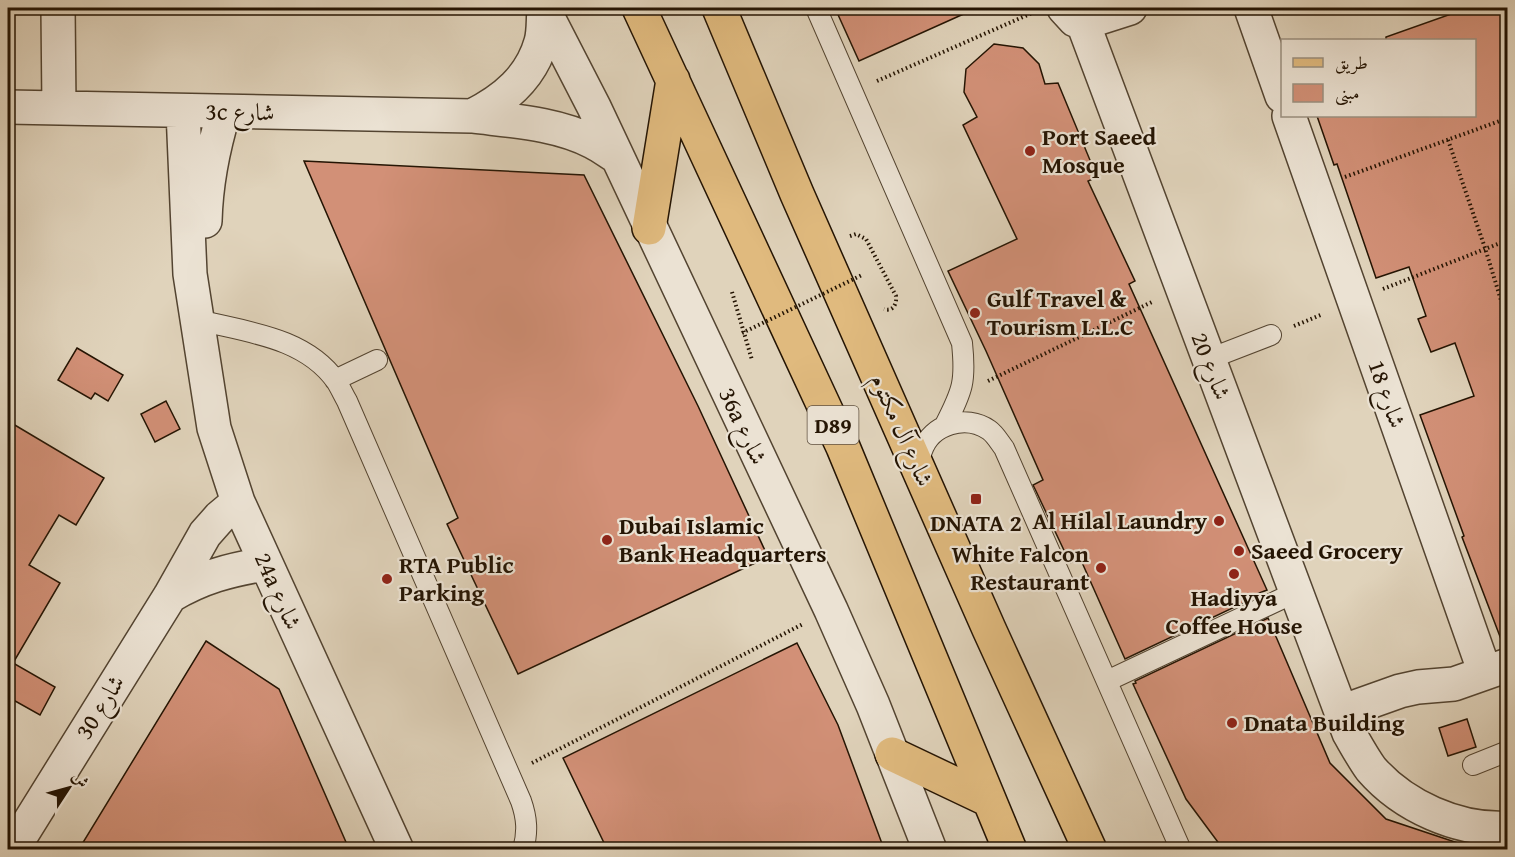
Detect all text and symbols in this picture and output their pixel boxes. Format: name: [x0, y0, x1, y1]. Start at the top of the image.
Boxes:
legend: [1281, 39, 1476, 117]
text: طريق: [1335, 49, 1368, 76]
text: مبنى: [1335, 79, 1360, 106]
street label: 3c شارع: [205, 93, 275, 133]
place label: Port Saeed Mosque: [1042, 119, 1157, 182]
marker: Port Saeed Mosque: [1023, 144, 1037, 158]
place label: Gulf Travel & Tourism L.L.C: [987, 281, 1134, 344]
marker: Gulf Travel & Tourism L.L.C: [968, 306, 982, 320]
street label: شارع 20: [1180, 327, 1240, 406]
street label: شارع 18: [1357, 355, 1415, 434]
street label: شارع آل مكتوم: [858, 368, 943, 494]
street label: 36a شارع: [708, 381, 777, 471]
road number: D89: [808, 406, 858, 444]
marker: DNATA 2: [969, 492, 983, 506]
place label: Al Hilal Laundry: [1033, 503, 1208, 538]
place label: DNATA 2: [930, 505, 1022, 540]
place label: Dubai Islamic Bank Headquarters: [619, 508, 826, 571]
marker: Al Hilal Laundry: [1212, 514, 1226, 528]
marker: Dubai Islamic Bank Headquarters: [600, 533, 614, 547]
place label: Saeed Grocery: [1251, 533, 1403, 568]
place label: White Falcon Restaurant: [952, 536, 1089, 599]
marker: Saeed Grocery: [1232, 544, 1246, 558]
street label: 24a شارع: [243, 546, 311, 636]
place label: RTA Public Parking: [399, 547, 514, 610]
marker: White Falcon Restaurant: [1094, 561, 1108, 575]
marker: Hadiyya Coffee House: [1227, 567, 1241, 581]
marker: RTA Public Parking: [380, 572, 394, 586]
place label: Hadiyya Coffee House: [1165, 580, 1303, 643]
street label: شارع 30: [66, 668, 136, 747]
place label: Dnata Building: [1244, 705, 1405, 740]
marker: Dnata Building: [1225, 716, 1239, 730]
north arrow: [39, 758, 99, 818]
text: ش: [67, 766, 96, 793]

